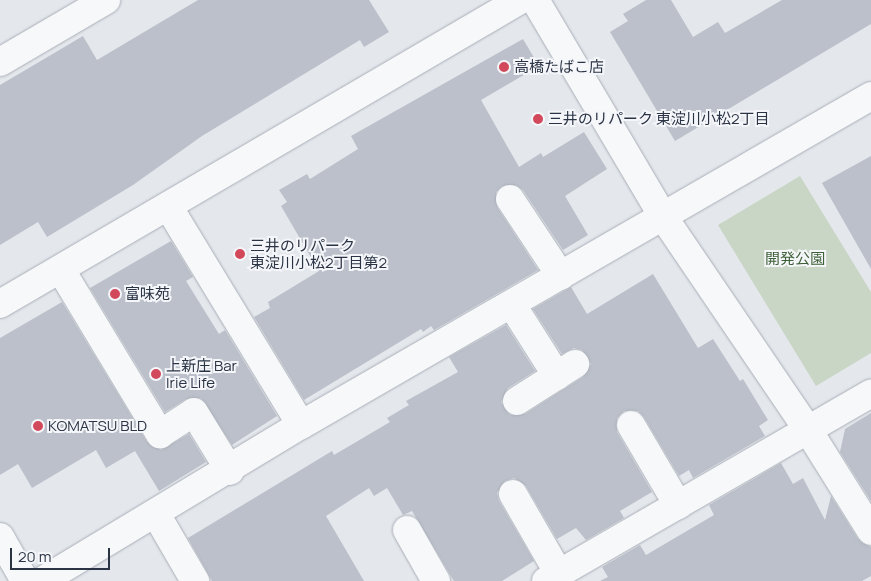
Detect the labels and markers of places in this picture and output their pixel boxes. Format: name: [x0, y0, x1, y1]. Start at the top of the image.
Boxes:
place label: 高橋たばこ店: [514, 58, 604, 76]
marker: 高橋たばこ店: [498, 61, 510, 73]
place label: 三井のリパーク 東淀川小松2丁目: [548, 110, 770, 128]
marker: 三井のリパーク 東淀川小松2丁目: [532, 113, 544, 125]
place label: 三井のリパーク 東淀川小松2丁目第2: [250, 236, 387, 271]
marker: 三井のリパーク 東淀川小松2丁目第2: [234, 248, 246, 260]
place label: 富味苑: [125, 285, 170, 303]
marker: 富味苑: [109, 288, 121, 300]
place label: 上新庄 Bar Irie Life: [166, 356, 237, 391]
marker: 上新庄 Bar Irie Life: [150, 368, 162, 380]
place label: KOMATSU BLD: [48, 417, 147, 435]
marker: KOMATSU BLD: [32, 420, 44, 432]

